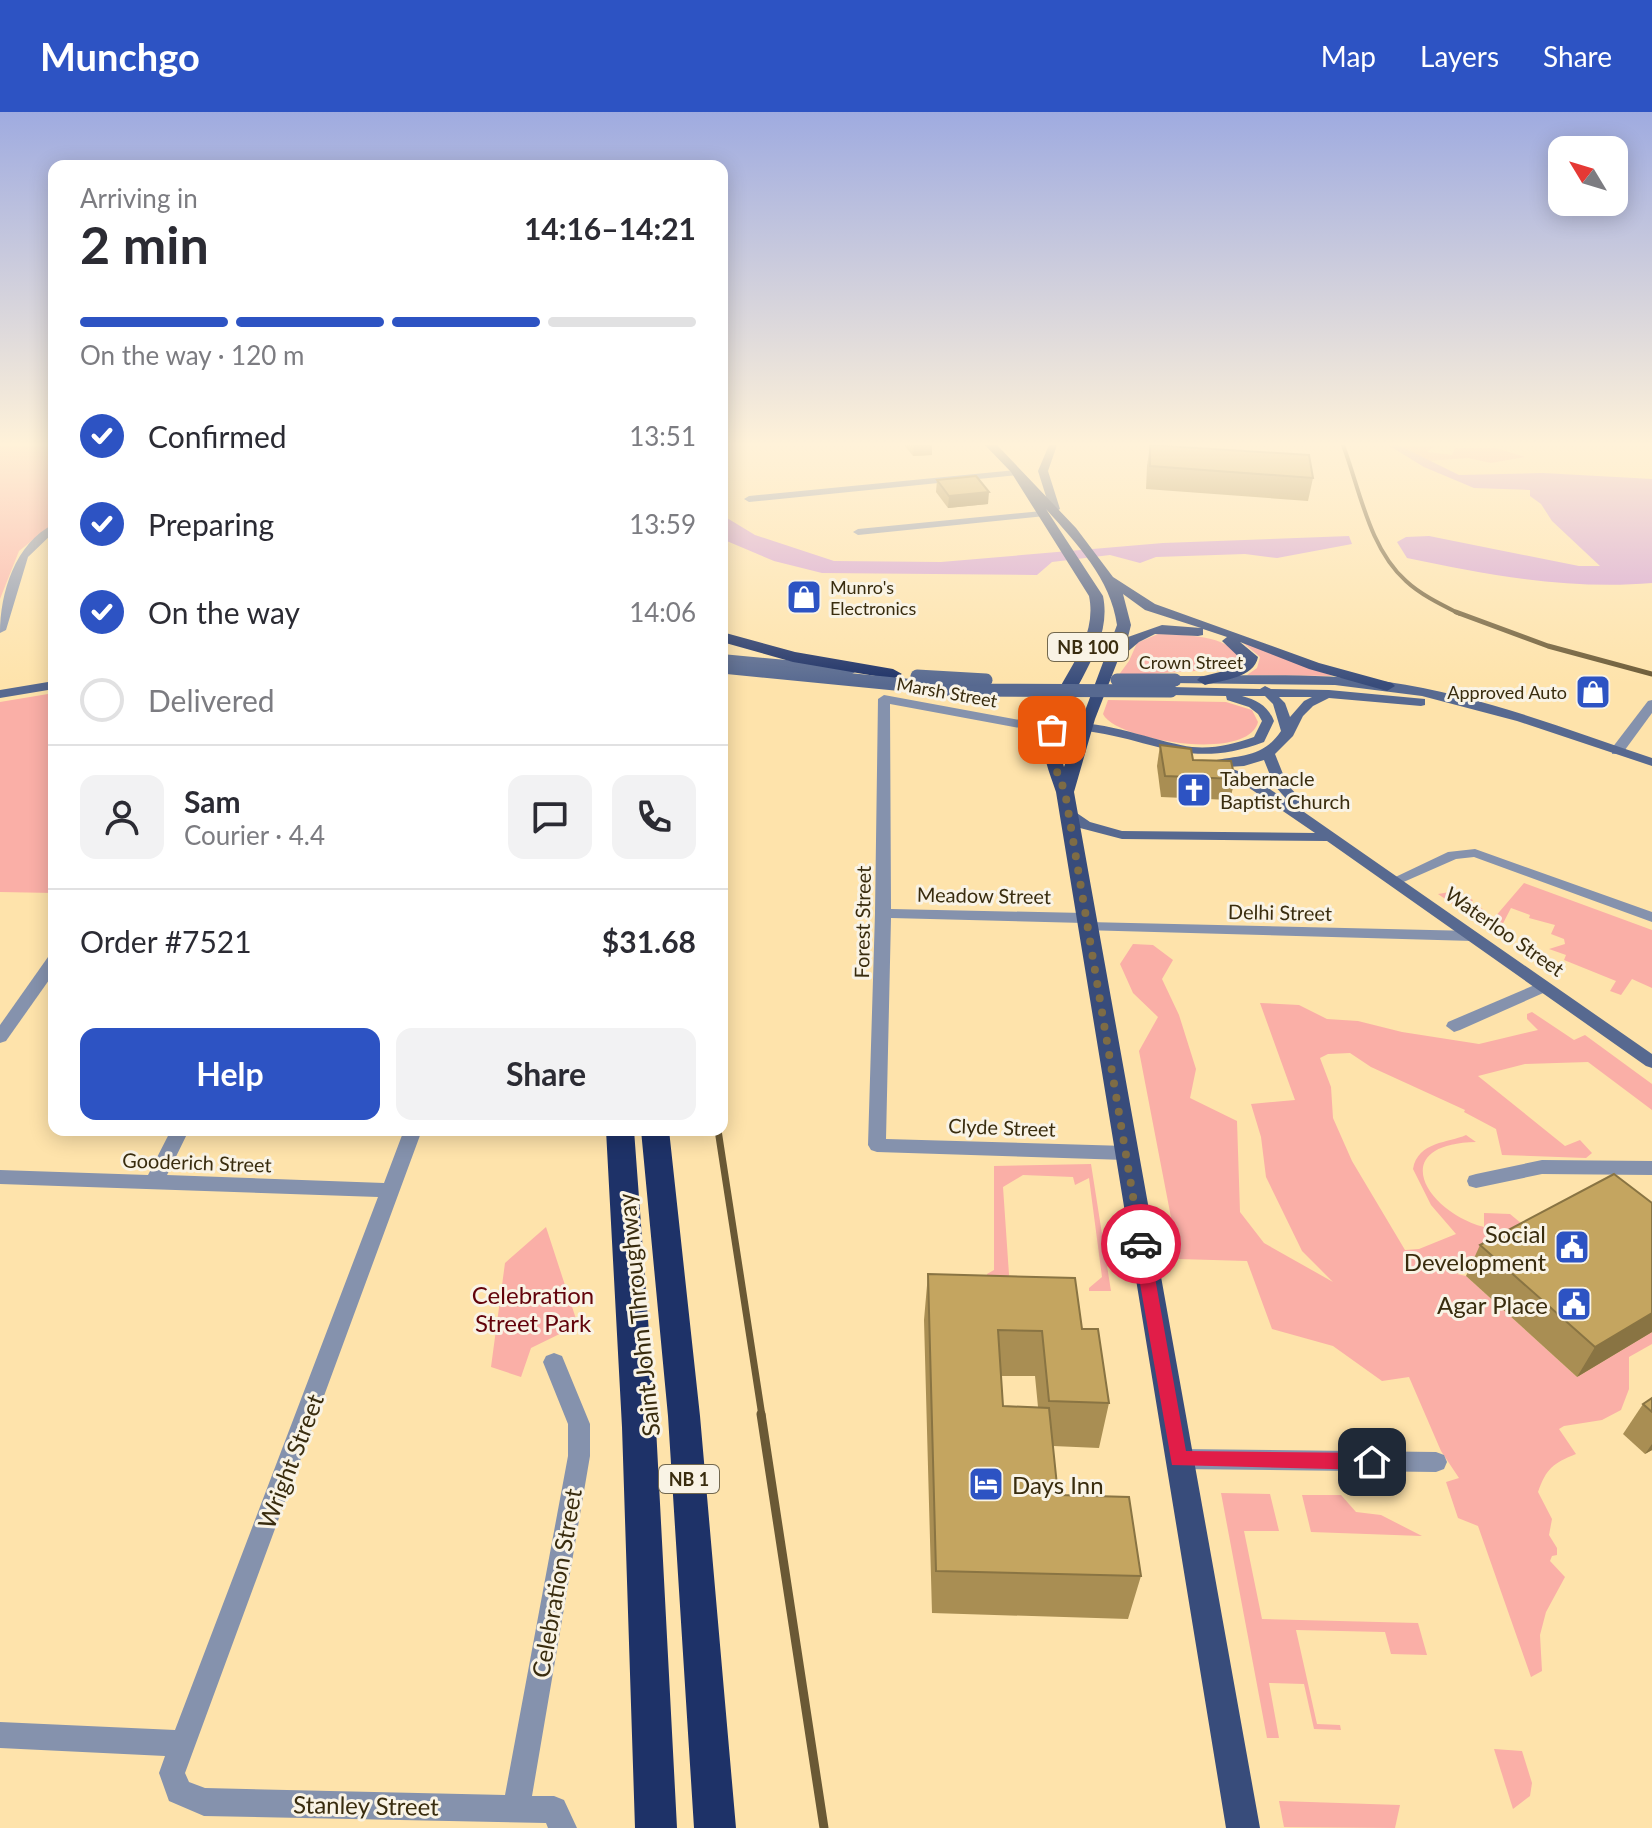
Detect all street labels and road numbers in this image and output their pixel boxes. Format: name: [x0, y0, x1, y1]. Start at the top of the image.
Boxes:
road number: NB 100: [1048, 633, 1128, 661]
street label: Crown Street: [1139, 651, 1244, 673]
street label: Marsh Street: [895, 672, 1000, 712]
street label: Forest Street: [849, 865, 875, 979]
street label: Waterloo Street: [1441, 881, 1569, 981]
street label: Meadow Street: [917, 882, 1051, 908]
street label: Delhi Street: [1228, 899, 1332, 925]
street label: Clyde Street: [948, 1113, 1056, 1141]
street label: Gooderich Street: [122, 1147, 272, 1177]
street label: Saint John Throughway: [611, 1191, 665, 1438]
street label: Wright Street: [251, 1389, 329, 1532]
road number: NB 1: [659, 1465, 719, 1493]
street label: Celebration Street: [525, 1486, 587, 1680]
street label: Stanley Street: [293, 1789, 439, 1821]

